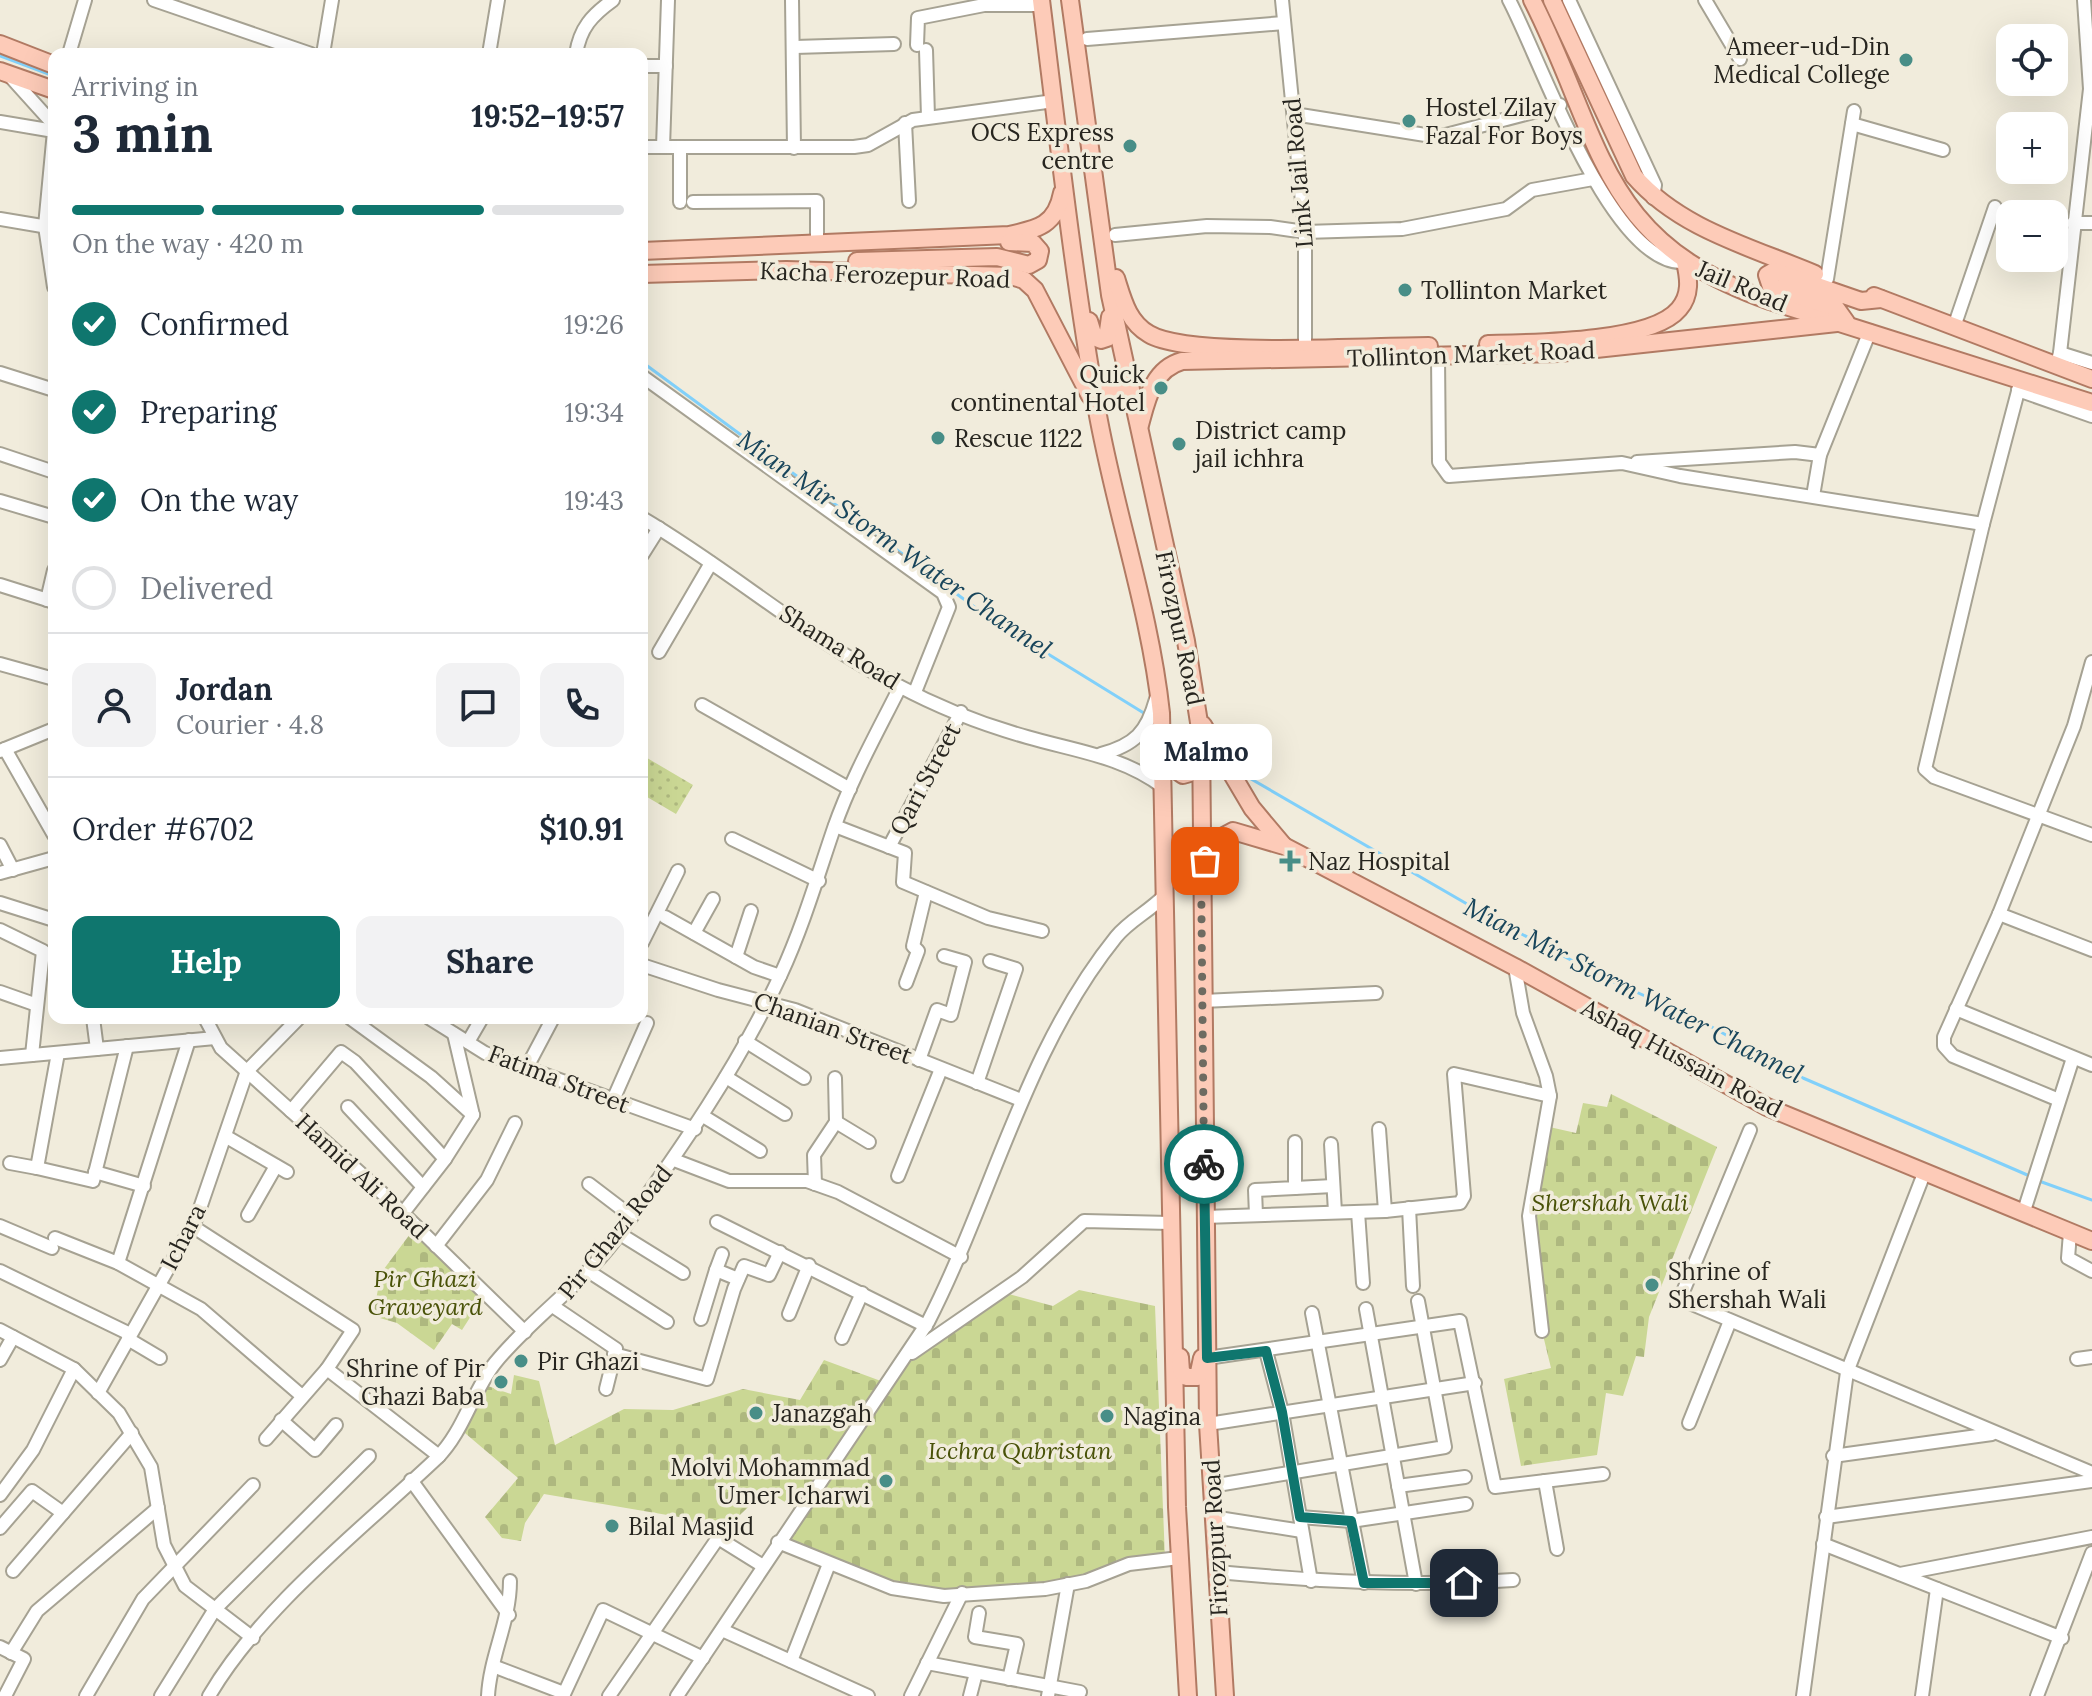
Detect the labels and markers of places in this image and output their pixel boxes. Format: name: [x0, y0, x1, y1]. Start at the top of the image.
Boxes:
place label: Ameer-ud-Din Medical College: [1713, 31, 1890, 90]
marker: Ameer-ud-Din Medical College: [1897, 51, 1915, 69]
place label: Hostel Zilay Fazal For Boys: [1425, 92, 1583, 151]
marker: Hostel Zilay Fazal For Boys: [1400, 112, 1418, 130]
place label: OCS Express centre: [971, 117, 1114, 176]
marker: OCS Express centre: [1121, 137, 1139, 155]
place label: Tollinton Market: [1421, 275, 1608, 306]
marker: Tollinton Market: [1396, 281, 1414, 299]
place label: Quick continental Hotel: [950, 359, 1145, 418]
marker: Quick continental Hotel: [1152, 379, 1170, 397]
place label: District camp jail ichhra: [1192, 415, 1346, 474]
place label: Rescue 1122: [954, 423, 1083, 454]
marker: Rescue 1122: [929, 429, 947, 447]
marker: District camp jail ichhra: [1170, 435, 1188, 453]
callout: Malmo: [1139, 725, 1271, 781]
pin: [1171, 827, 1239, 895]
place label: Naz Hospital: [1308, 846, 1450, 877]
marker: Naz Hospital: [1279, 850, 1301, 872]
place label: Shrine of Shershah Wali: [1668, 1256, 1827, 1315]
marker: Shrine of Shershah Wali: [1643, 1276, 1661, 1294]
place label: Pir Ghazi: [537, 1346, 639, 1377]
marker: Pir Ghazi: [512, 1352, 530, 1370]
place label: Shrine of Pir Ghazi Baba: [346, 1353, 486, 1412]
marker: Shrine of Pir Ghazi Baba: [492, 1373, 510, 1391]
place label: Janazgah: [771, 1398, 872, 1429]
place label: Nagina: [1123, 1401, 1201, 1432]
marker: Janazgah: [747, 1404, 765, 1422]
marker: Nagina: [1098, 1407, 1116, 1425]
place label: Molvi Mohammad Umer Icharwi: [670, 1452, 870, 1511]
marker: Molvi Mohammad Umer Icharwi: [877, 1472, 895, 1490]
place label: Bilal Masjid: [628, 1511, 754, 1542]
marker: Bilal Masjid: [603, 1517, 621, 1535]
pin: [1430, 1549, 1498, 1617]

